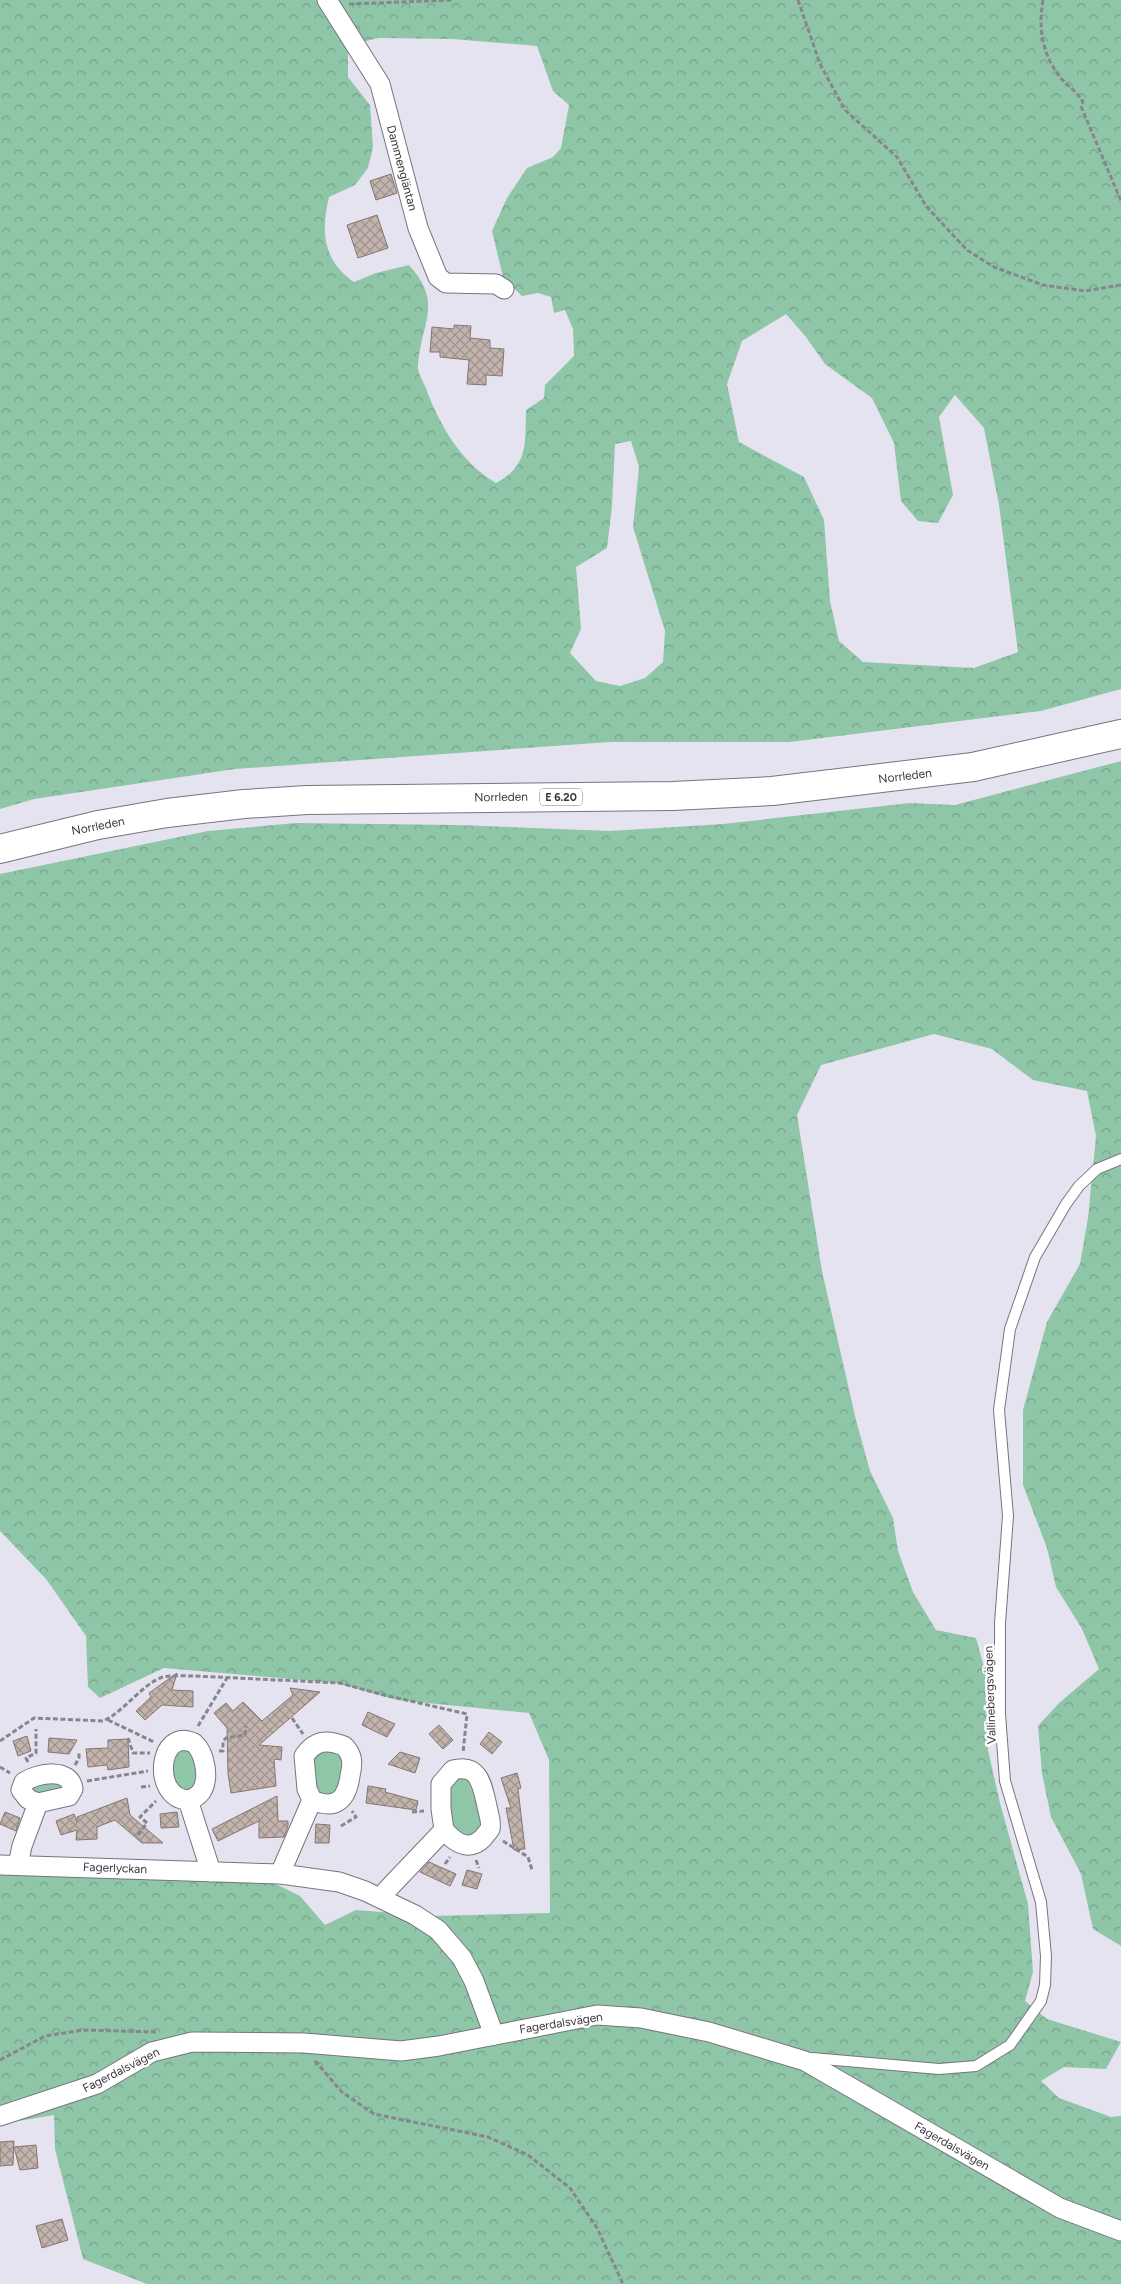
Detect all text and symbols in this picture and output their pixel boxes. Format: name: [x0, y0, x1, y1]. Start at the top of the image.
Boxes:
street label: Dammengläntan: [384, 124, 420, 213]
street label: Norrleden: [877, 766, 933, 786]
road number: E 6.20: [540, 789, 582, 806]
street label: Norrleden: [474, 790, 528, 804]
street label: Norrleden: [70, 814, 126, 838]
street label: Vallinebergsvägen: [981, 1645, 999, 1744]
street label: Fagerlyckan: [83, 1860, 148, 1876]
street label: Fagerdalsvägen: [518, 2009, 604, 2037]
street label: Fagerdalsvägen: [80, 2045, 162, 2095]
street label: Fagerdalsvägen: [912, 2119, 992, 2173]

